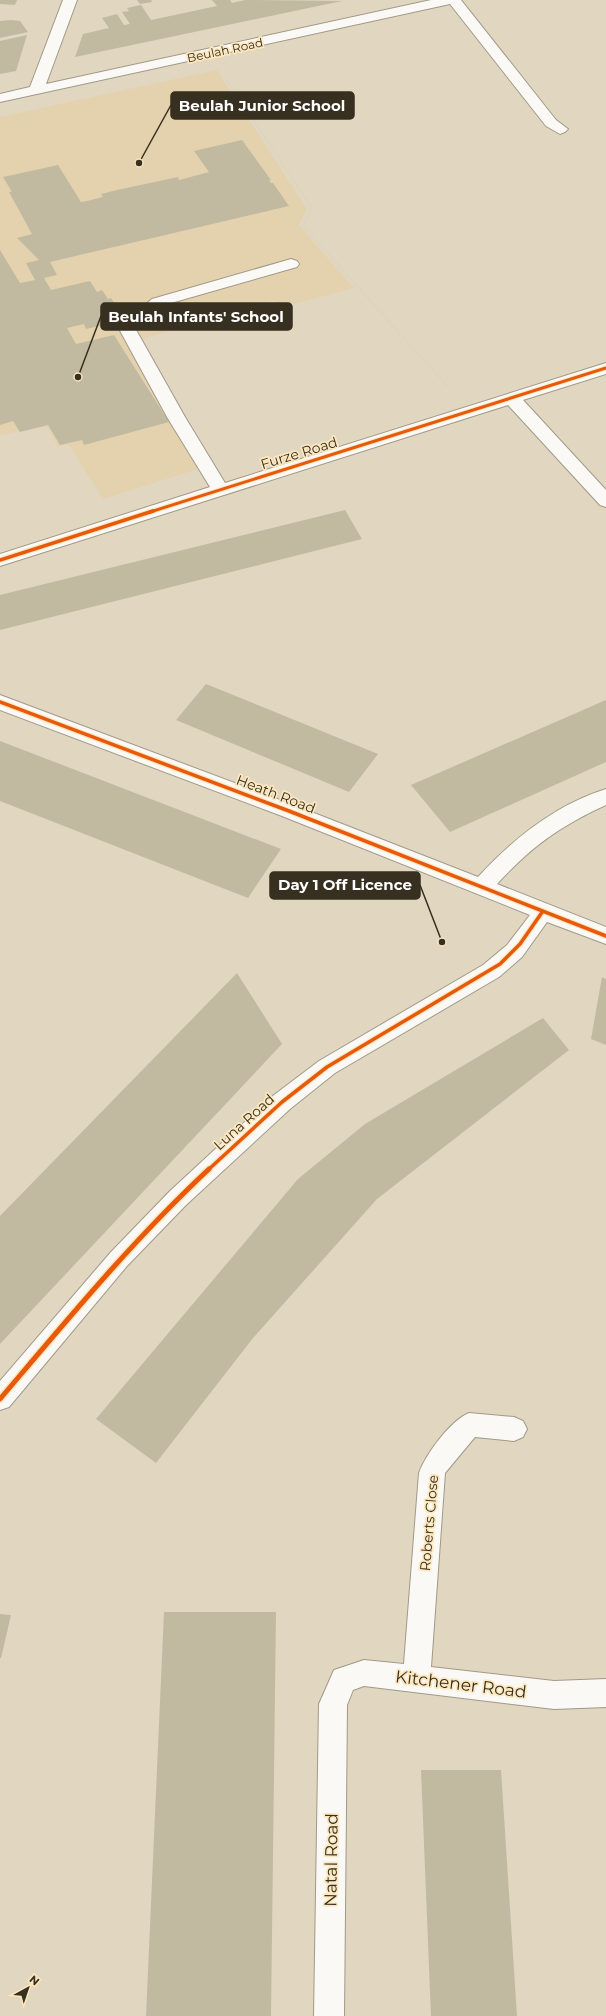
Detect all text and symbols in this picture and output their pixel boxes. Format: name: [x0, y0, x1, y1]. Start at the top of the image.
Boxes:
street label: Beulah Road: [186, 35, 264, 65]
callout: Beulah Junior School: [171, 92, 354, 119]
text: Beulah Junior School: [179, 96, 345, 115]
callout: Beulah Infants' School: [101, 303, 292, 330]
text: Beulah Infants' School: [108, 307, 284, 326]
street label: Furze Road: [258, 433, 340, 473]
street label: Heath Road: [234, 771, 318, 817]
callout: Day 1 Off Licence: [270, 872, 420, 899]
text: Day 1 Off Licence: [278, 875, 412, 894]
street label: Luna Road: [210, 1090, 278, 1154]
street label: Roberts Close: [416, 1474, 442, 1572]
street label: Kitchener Road: [394, 1666, 528, 1702]
street label: Natal Road: [320, 1813, 342, 1907]
north arrow: [8, 1968, 48, 2008]
text: N: [27, 1972, 42, 1989]

